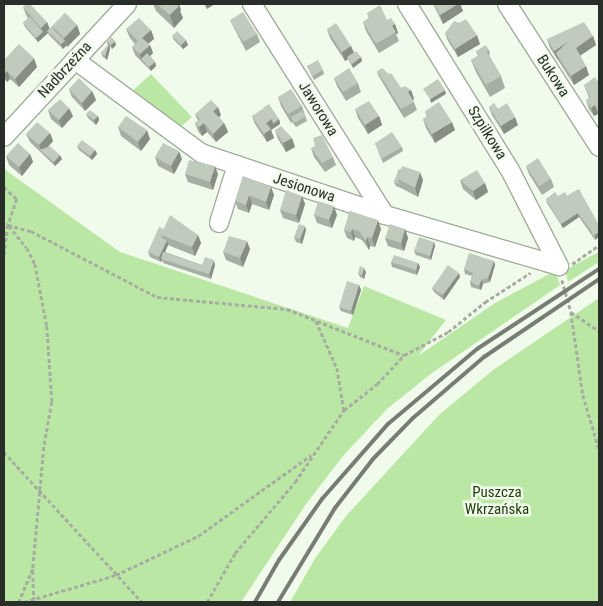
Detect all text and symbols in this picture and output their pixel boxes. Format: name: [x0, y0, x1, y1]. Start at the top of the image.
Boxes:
street label: Nadbrzeżna: [34, 38, 96, 102]
street label: Bukowa: [533, 52, 573, 100]
street label: Jaworowa: [294, 79, 342, 139]
street label: Szpilkowa: [464, 103, 510, 163]
street label: Jesionowa: [271, 170, 337, 206]
park label: Puszcza Wkrzańska: [465, 483, 529, 518]

